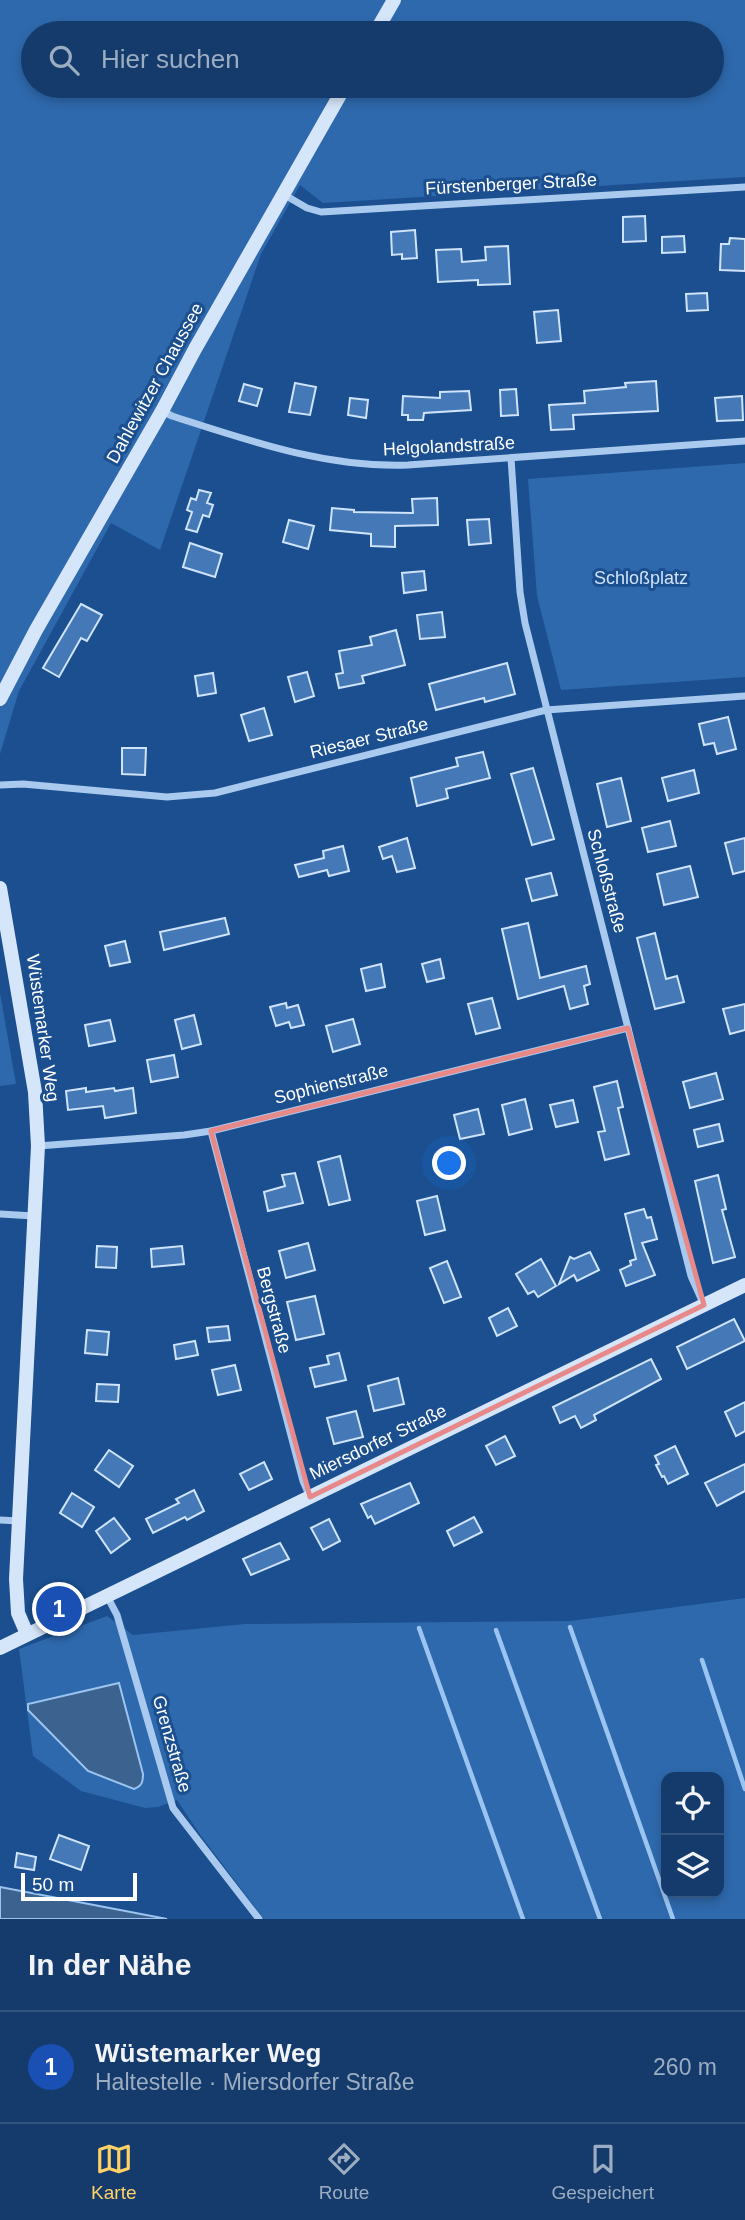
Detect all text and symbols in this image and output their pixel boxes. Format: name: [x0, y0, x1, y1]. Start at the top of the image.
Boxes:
search box: [21, 21, 724, 98]
icon: search: [45, 41, 83, 79]
text: Hier suchen: [101, 44, 240, 74]
street label: Fürstenberger Straße: [425, 170, 597, 198]
street label: Dahlewitzer Chaussee: [103, 299, 207, 467]
street label: Helgolandstraße: [383, 433, 515, 459]
park label: Schloßplatz: [594, 568, 688, 588]
street label: Riesaer Straße: [308, 714, 430, 762]
street label: Schloßstraße: [583, 827, 631, 935]
street label: Wüstemarker Weg: [23, 953, 63, 1103]
street label: Sophienstraße: [272, 1060, 390, 1108]
your location: [432, 1146, 466, 1180]
street label: Bergstraße: [253, 1264, 295, 1356]
street label: Miersdorfer Straße: [306, 1400, 450, 1484]
pin: 1: [36, 1583, 82, 1635]
street label: Grenzstraße: [149, 1693, 195, 1795]
map controls: [661, 1772, 724, 1898]
button: locate: [661, 1772, 724, 1835]
button: layers: [661, 1835, 724, 1898]
scale bar: [21, 1870, 136, 1902]
text: 50 m: [32, 1874, 74, 1895]
text: In der Nähe: [28, 1948, 191, 1981]
text: Wüstemarker Weg: [95, 2038, 321, 2068]
text: 1: [45, 2054, 57, 2080]
text: 260 m: [653, 2054, 717, 2080]
text: Haltestelle · Miersdorfer Straße: [95, 2069, 415, 2095]
tab: Karte: [91, 2140, 136, 2204]
tab: Route: [319, 2140, 369, 2204]
tab: Gespeichert: [551, 2140, 654, 2204]

